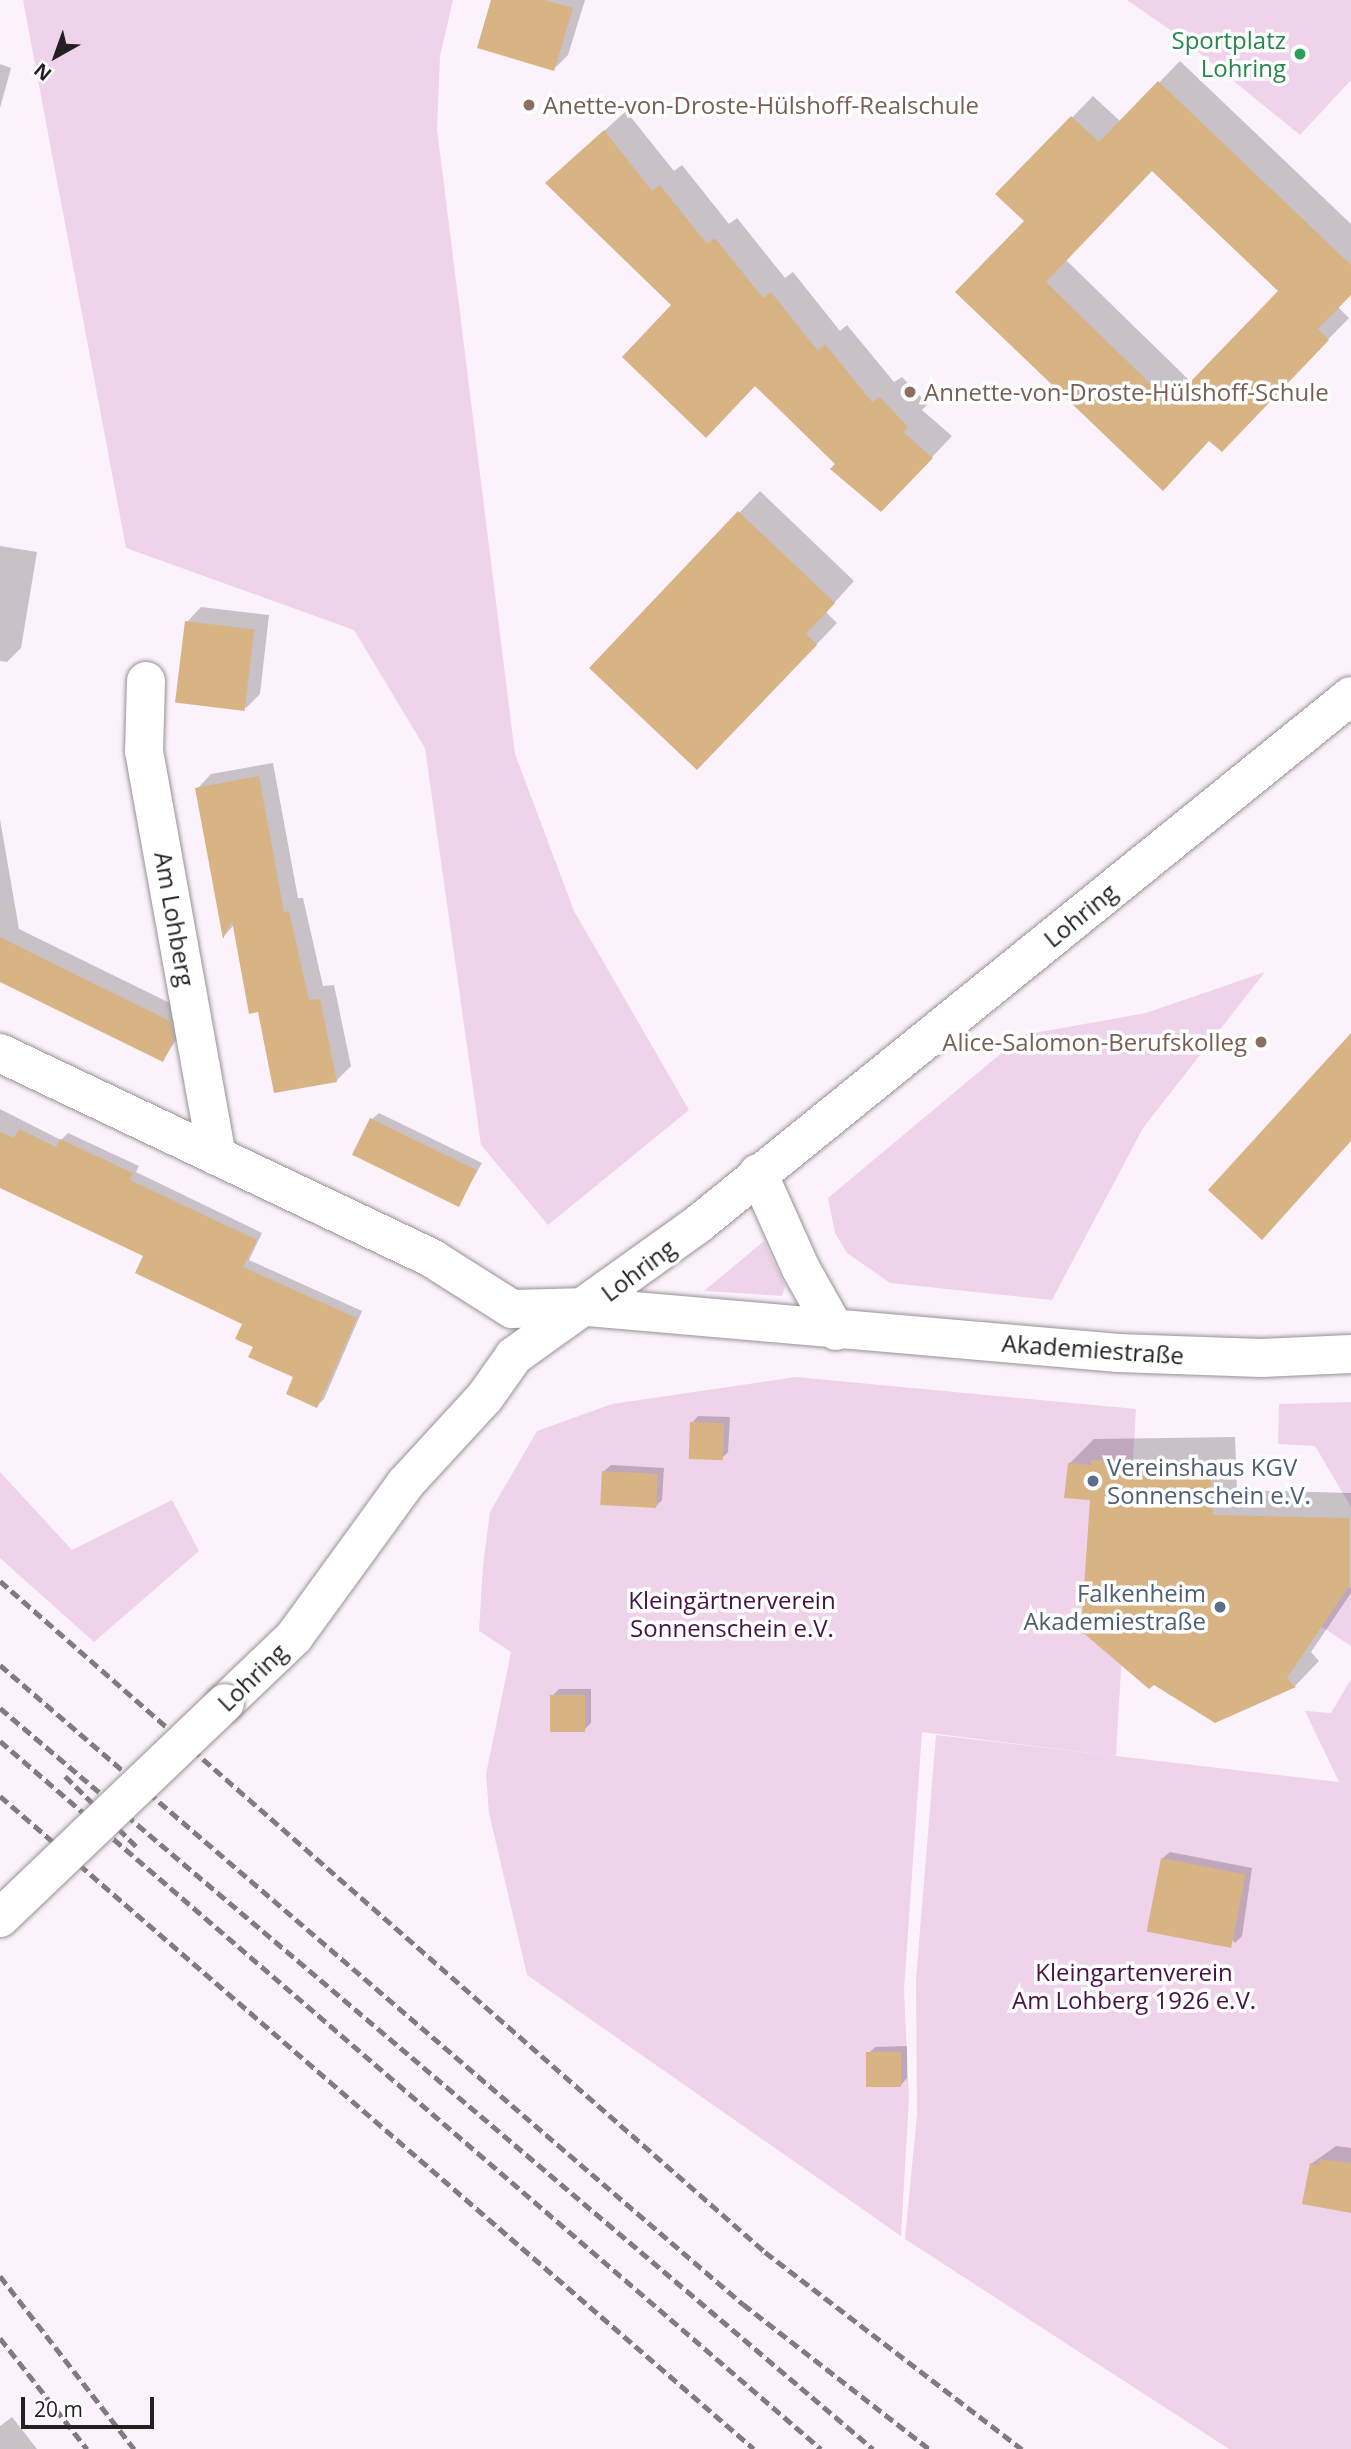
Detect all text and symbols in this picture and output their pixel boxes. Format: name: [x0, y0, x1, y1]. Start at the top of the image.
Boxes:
north arrow: [21, 21, 91, 91]
place label: Sportplatz Lohring: [1171, 26, 1286, 82]
marker: Sportplatz Lohring: [1292, 46, 1308, 62]
text: N: [28, 57, 57, 87]
place label: Anette-von-Droste-Hülshoff-Realschule: [543, 91, 979, 119]
marker: Anette-von-Droste-Hülshoff-Realschule: [521, 97, 537, 113]
place label: Annette-von-Droste-Hülshoff-Schule: [924, 378, 1329, 406]
marker: Annette-von-Droste-Hülshoff-Schule: [902, 384, 918, 400]
street label: Am Lohberg: [149, 849, 201, 989]
street label: Lohring: [1038, 877, 1122, 953]
place label: Alice-Salomon-Berufskolleg: [942, 1028, 1247, 1056]
marker: Alice-Salomon-Berufskolleg: [1253, 1034, 1269, 1050]
street label: Lohring: [595, 1233, 681, 1307]
street label: Akademiestraße: [1001, 1328, 1185, 1370]
place label: Vereinshaus KGV Sonnenschein e.V.: [1107, 1453, 1311, 1509]
marker: Vereinshaus KGV Sonnenschein e.V.: [1085, 1473, 1101, 1489]
place label: Falkenheim Akademiestraße: [1023, 1579, 1206, 1635]
park label: Kleingärtnerverein Sonnenschein e.V.: [628, 1586, 836, 1642]
marker: Falkenheim Akademiestraße: [1212, 1599, 1228, 1615]
street label: Lohring: [211, 1637, 293, 1717]
park label: Kleingartenverein Am Lohberg 1926 e.V.: [1012, 1958, 1256, 2014]
scale bar: [24, 2382, 158, 2426]
text: 20 m: [34, 2395, 83, 2423]

